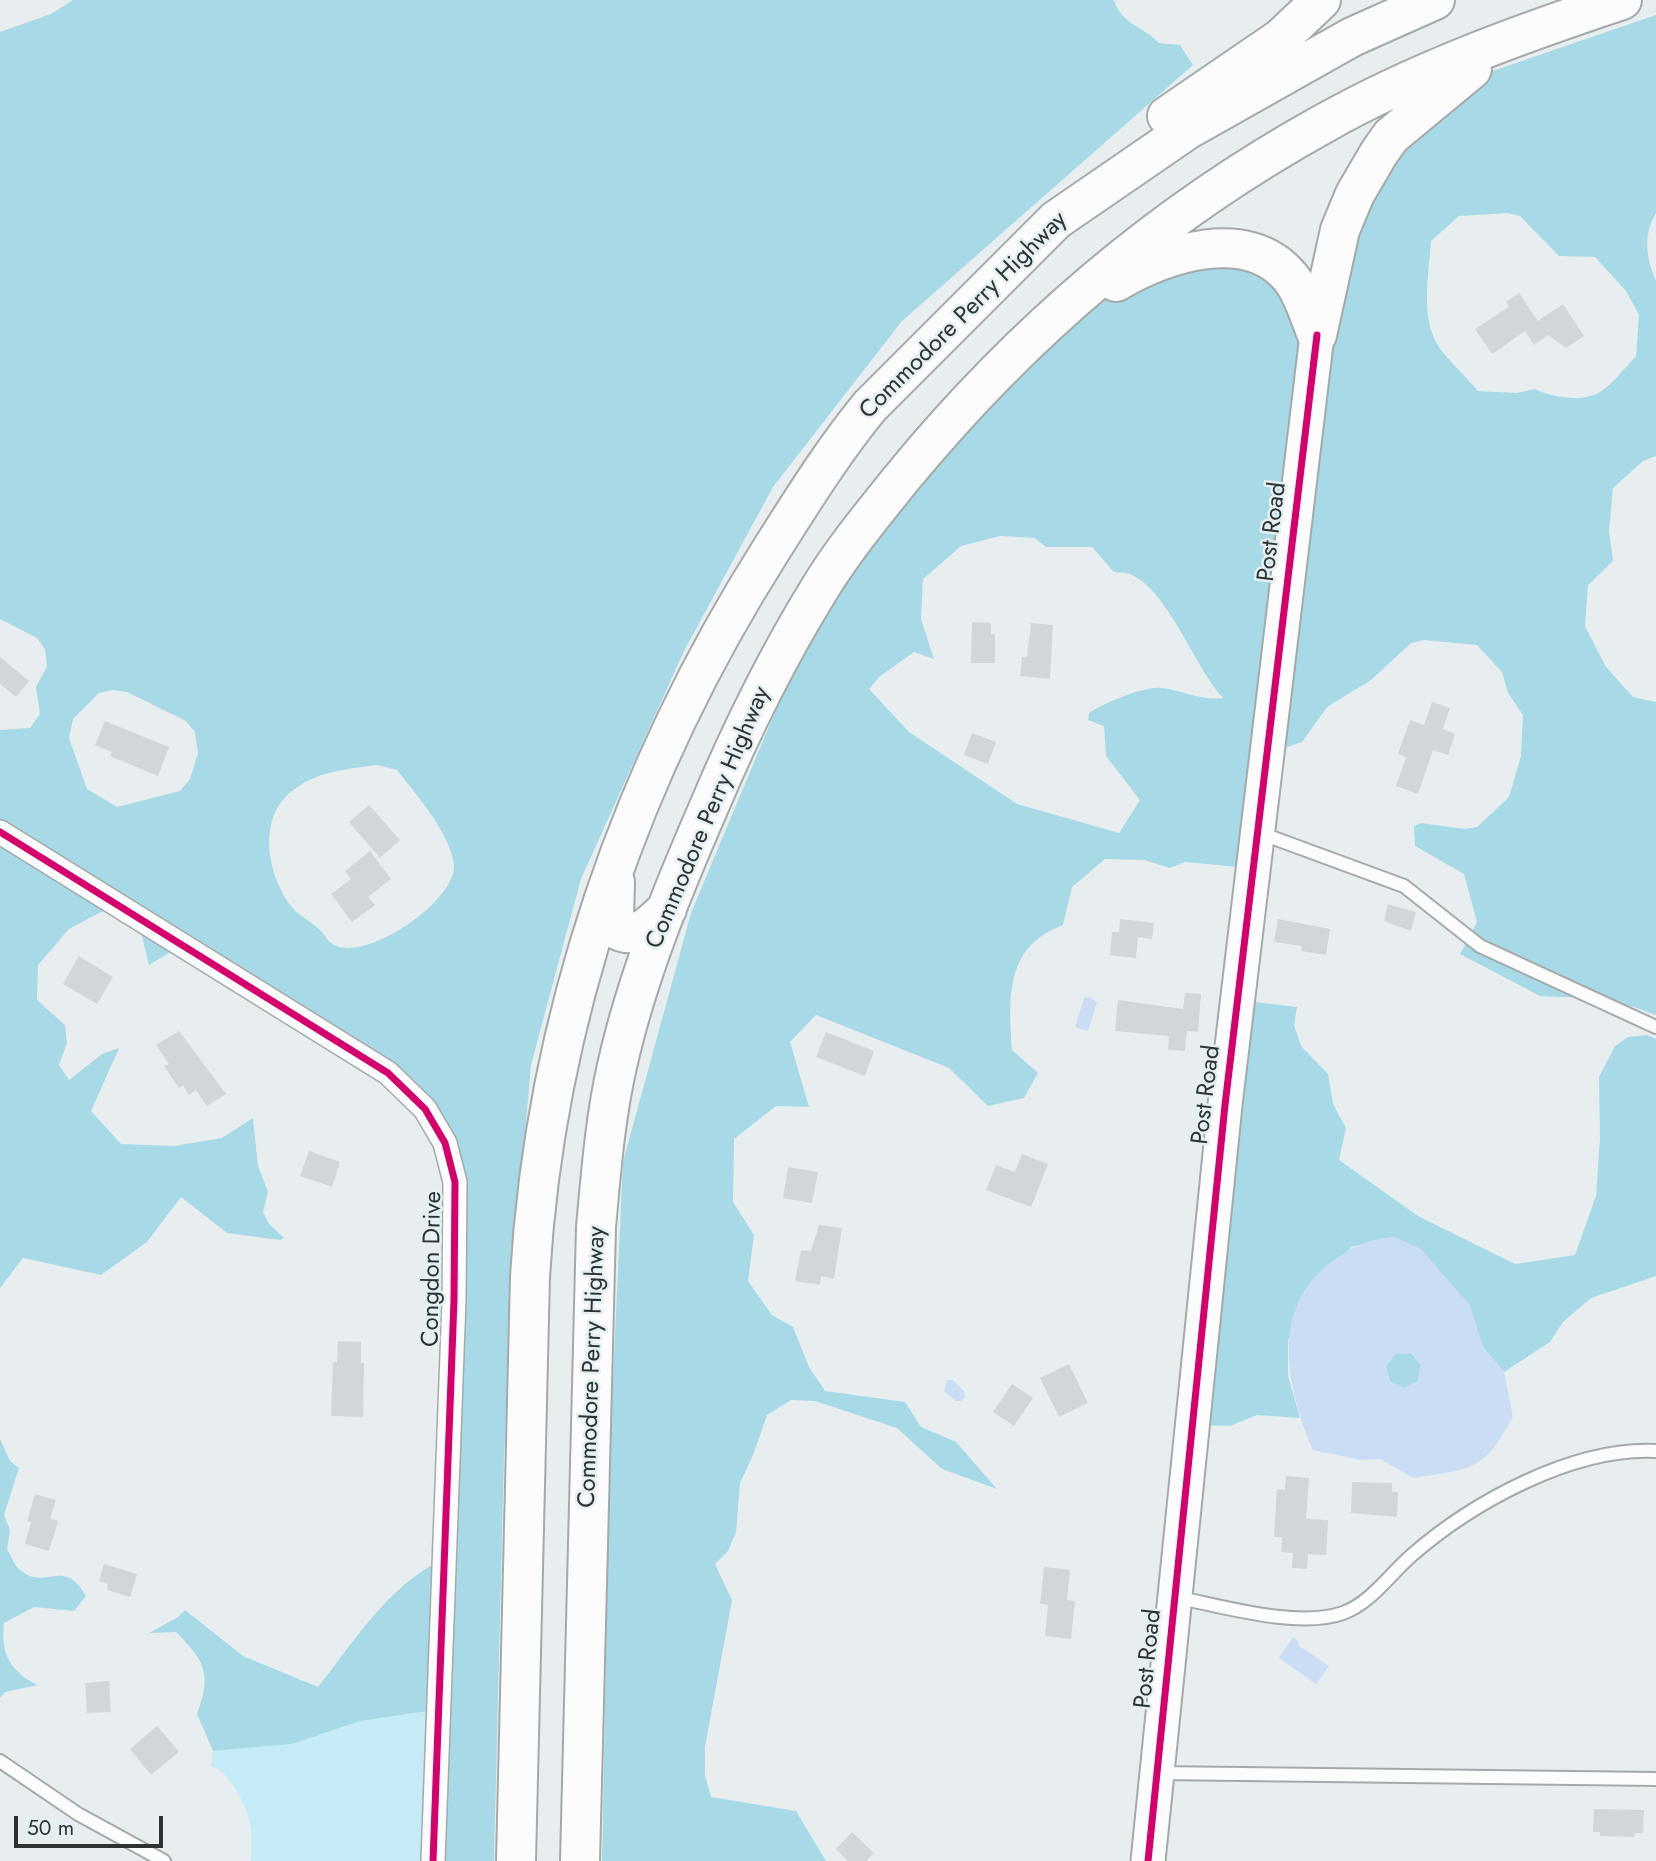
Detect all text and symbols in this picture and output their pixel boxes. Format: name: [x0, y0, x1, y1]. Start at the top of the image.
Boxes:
street label: Commodore Perry Highway: [854, 206, 1074, 426]
street label: Post Road: [1253, 481, 1293, 583]
street label: Commodore Perry Highway: [641, 683, 777, 953]
street label: Post Road: [1187, 1044, 1227, 1146]
street label: Congdon Drive: [417, 1191, 449, 1347]
street label: Commodore Perry Highway: [574, 1226, 612, 1508]
street label: Post Road: [1129, 1608, 1169, 1710]
scale bar: [18, 1801, 166, 1845]
text: 50 m: [27, 1813, 74, 1843]

